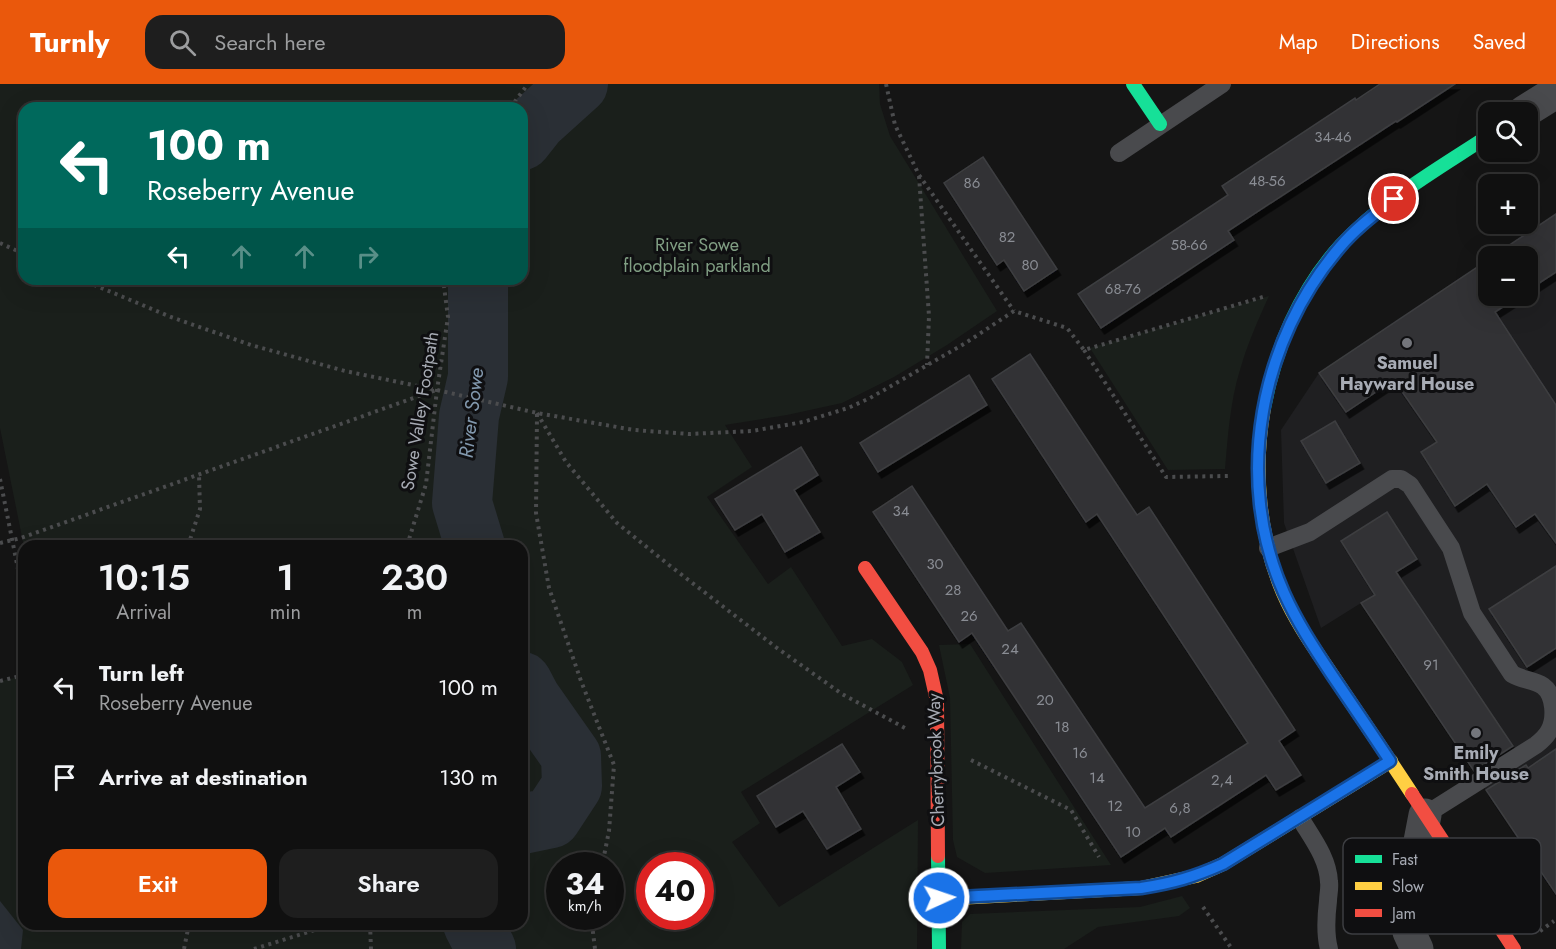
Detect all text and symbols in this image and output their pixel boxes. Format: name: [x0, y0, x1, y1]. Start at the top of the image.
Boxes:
search box: [145, 15, 565, 69]
text: Turnly: [30, 22, 109, 63]
icon: search: [166, 26, 199, 59]
text: Search here: [214, 26, 326, 58]
text: Map: [1279, 27, 1318, 57]
text: Directions: [1351, 27, 1440, 57]
text: Saved: [1473, 27, 1526, 57]
map controls: [1478, 102, 1538, 306]
button: search: [1478, 102, 1538, 162]
text: 100 m: [147, 115, 271, 176]
icon: left: [48, 126, 126, 204]
house number: 34-46: [1314, 126, 1352, 148]
house number: 48-56: [1248, 170, 1286, 192]
text: Roseberry Avenue: [147, 171, 354, 210]
house number: 86: [964, 172, 980, 194]
pin: [1368, 173, 1419, 224]
button: +: [1478, 174, 1538, 234]
icon: arrive: [1377, 182, 1410, 215]
house number: 82: [999, 226, 1015, 248]
park label: River Sowe floodplain parkland: [623, 232, 771, 279]
house number: 58-66: [1170, 234, 1208, 256]
icon: left: [162, 240, 195, 273]
icon: ahead: [225, 240, 258, 273]
icon: ahead: [288, 240, 321, 273]
icon: right: [351, 240, 384, 273]
button: −: [1478, 246, 1538, 306]
house number: 80: [1021, 254, 1039, 276]
house number: 68-76: [1105, 278, 1141, 300]
street label: Sowe Valley Footpath: [395, 330, 445, 492]
marker: Samuel Hayward House: [1400, 336, 1414, 350]
place label: Samuel Hayward House: [1340, 350, 1474, 397]
water label: River Sowe: [452, 366, 491, 460]
house number: 34: [893, 500, 910, 522]
text: 10:15: [98, 551, 190, 603]
text: 1: [277, 551, 294, 603]
text: 230: [381, 551, 448, 603]
house number: 30: [926, 553, 944, 575]
house number: 28: [945, 579, 961, 601]
text: Arrival: [116, 598, 171, 627]
text: min: [270, 598, 301, 627]
text: m: [407, 598, 422, 627]
house number: 26: [960, 605, 978, 627]
house number: 24: [1001, 638, 1019, 660]
house number: 91: [1423, 654, 1439, 676]
text: Turn left: [99, 657, 184, 689]
icon: left: [48, 671, 81, 704]
text: 100 m: [438, 671, 498, 703]
text: Roseberry Avenue: [99, 689, 253, 718]
house number: 20: [1036, 689, 1054, 711]
street label: Cherrybrook Way: [921, 693, 951, 827]
house number: 18: [1055, 716, 1069, 738]
marker: Emily Smith House: [1469, 726, 1483, 740]
place label: Emily Smith House: [1423, 740, 1529, 787]
house number: 16: [1072, 742, 1088, 764]
icon: arrive: [48, 761, 81, 794]
text: Arrive at destination: [99, 761, 308, 793]
text: 130 m: [439, 761, 498, 793]
house number: 14: [1089, 767, 1105, 789]
house number: 2,4: [1211, 769, 1233, 791]
house number: 12: [1107, 795, 1123, 817]
house number: 6,8: [1169, 797, 1191, 819]
house number: 10: [1125, 821, 1141, 843]
legend: [1343, 838, 1541, 934]
text: Fast: [1392, 848, 1418, 871]
button: Exit: [48, 849, 267, 918]
button: Share: [279, 849, 498, 918]
speed limit sign: 40: [636, 852, 714, 930]
text: 34: [565, 862, 605, 905]
position arrow: [907, 866, 971, 930]
text: Slow: [1392, 875, 1424, 898]
text: km/h: [568, 895, 602, 917]
text: Jam: [1390, 902, 1416, 925]

